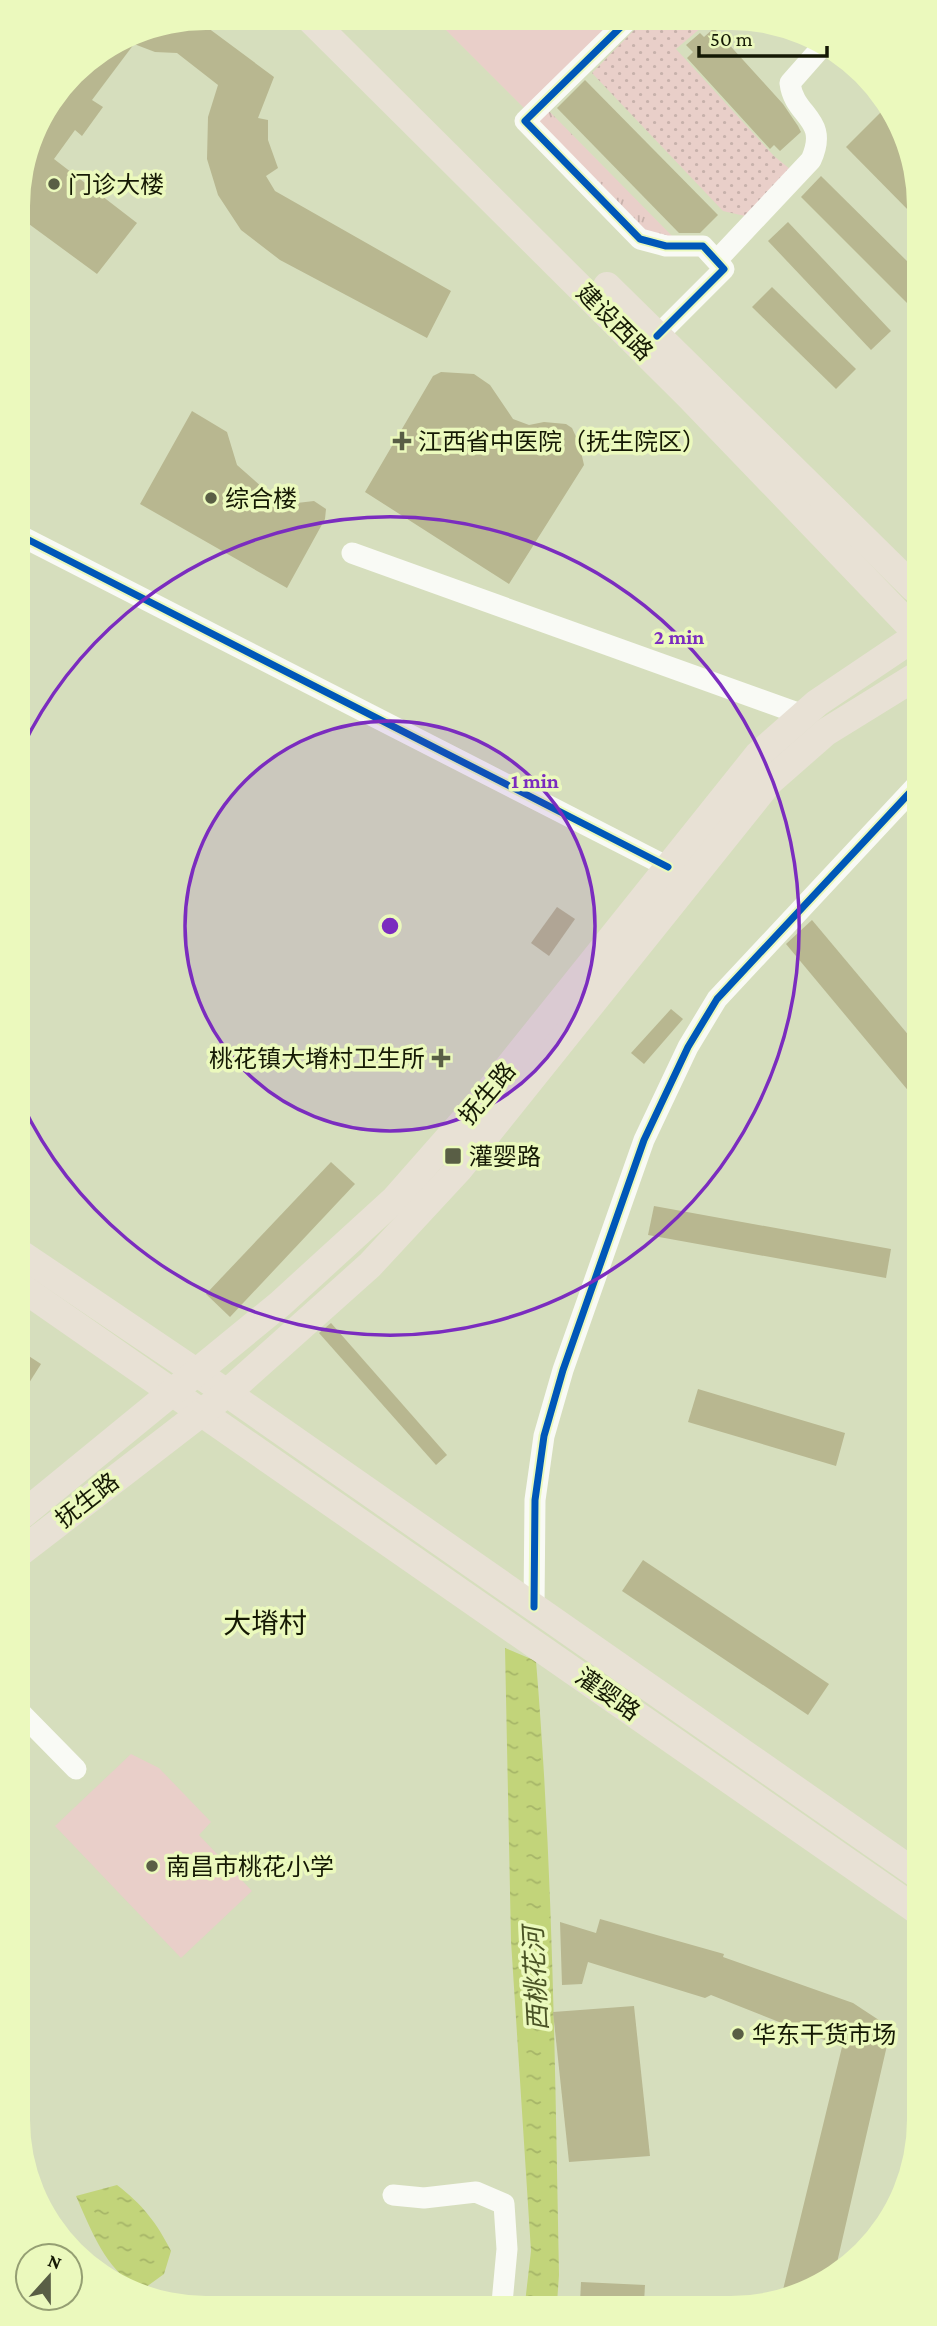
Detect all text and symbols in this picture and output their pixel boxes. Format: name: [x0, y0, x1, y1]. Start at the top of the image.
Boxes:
scale bar: [699, 14, 827, 58]
text: 50 m: [710, 27, 753, 51]
place label: 门诊大楼: [68, 171, 164, 198]
marker: 门诊大楼: [46, 176, 62, 192]
street label: 建设西路: [572, 279, 658, 365]
place label: 江西省中医院（抚生院区）: [418, 428, 706, 455]
marker: 江西省中医院（抚生院区）: [392, 431, 412, 451]
place label: 综合楼: [225, 485, 297, 512]
marker: 综合楼: [203, 490, 219, 506]
text: 2 min: [654, 625, 704, 649]
text: 1 min: [511, 769, 559, 793]
centre of rings: [378, 914, 402, 938]
place label: 桃花镇大塉村卫生所: [209, 1045, 425, 1072]
marker: 桃花镇大塉村卫生所: [431, 1048, 451, 1068]
street label: 抚生路: [454, 1057, 520, 1129]
place label: 灌婴路: [469, 1143, 541, 1170]
marker: 灌婴路: [443, 1146, 463, 1166]
street label: 抚生路: [50, 1467, 124, 1533]
district label: 大塉村: [223, 1608, 307, 1639]
street label: 灌婴路: [571, 1662, 645, 1726]
place label: 南昌市桃花小学: [166, 1853, 334, 1880]
marker: 南昌市桃花小学: [144, 1858, 160, 1874]
water label: 西桃花河: [519, 1921, 553, 2032]
place label: 华东干货市场: [752, 2021, 896, 2048]
marker: 华东干货市场: [730, 2026, 746, 2042]
north arrow: [14, 2242, 84, 2312]
text: N: [45, 2249, 65, 2274]

